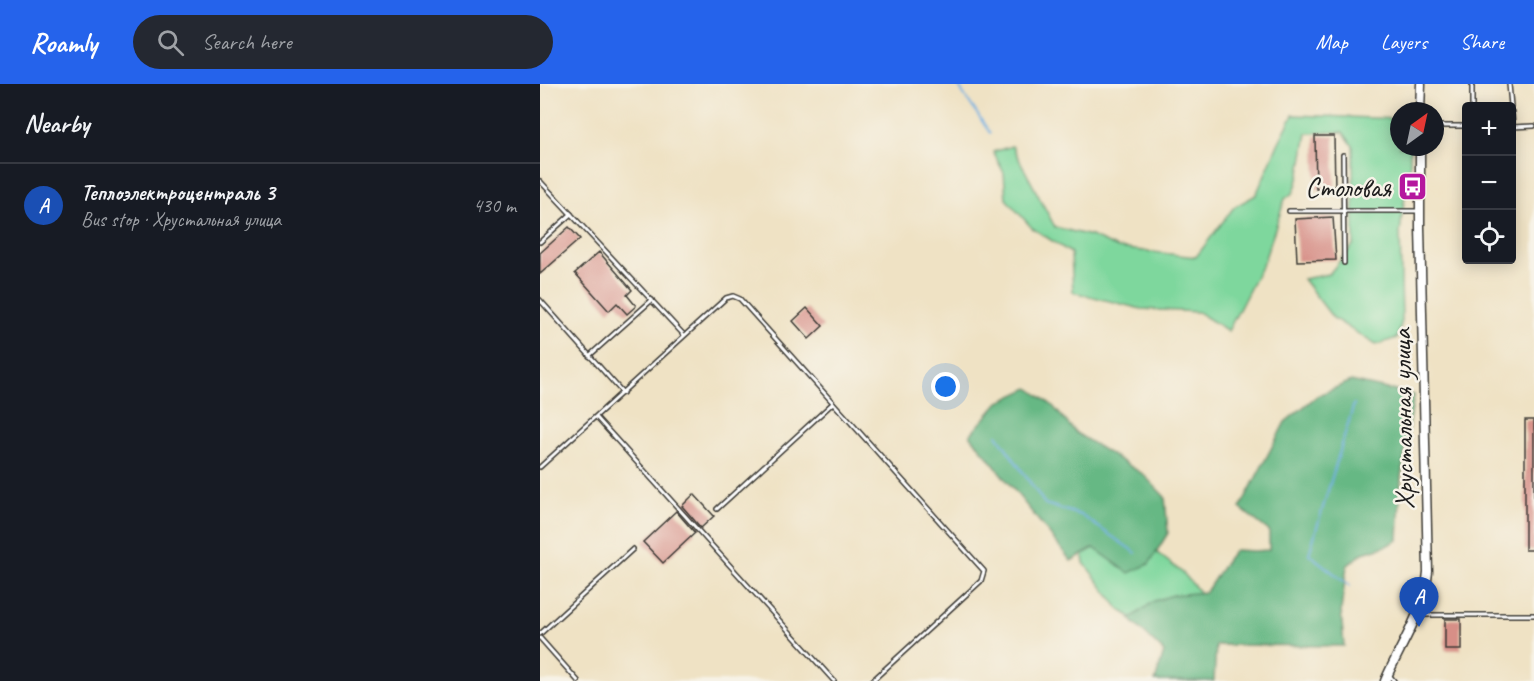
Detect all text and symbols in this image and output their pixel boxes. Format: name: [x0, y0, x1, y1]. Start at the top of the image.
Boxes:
search box: [133, 15, 553, 69]
text: Roamly: [30, 25, 97, 60]
icon: search: [154, 26, 187, 59]
text: Search here: [202, 28, 292, 56]
text: Map: [1315, 29, 1348, 55]
text: Layers: [1381, 29, 1427, 55]
text: Share: [1460, 29, 1504, 55]
north arrow: [1390, 102, 1444, 156]
map controls: [1462, 102, 1516, 264]
button: +: [1462, 102, 1516, 156]
text: Nearby: [24, 107, 89, 140]
button: −: [1462, 156, 1516, 210]
place label: Столовая: [1305, 170, 1392, 205]
bus stop icon: Столовая: [1396, 171, 1428, 203]
text: Теплоэлектроцентраль 3: [81, 179, 275, 207]
text: A: [38, 193, 49, 218]
text: 430 m: [473, 193, 516, 218]
text: Bus stop · Хрустальная улица: [81, 207, 281, 232]
button: locate: [1462, 210, 1516, 264]
street label: Хрустальная улица: [1383, 327, 1422, 510]
your location: [931, 372, 960, 401]
pin: A: [1400, 578, 1438, 627]

